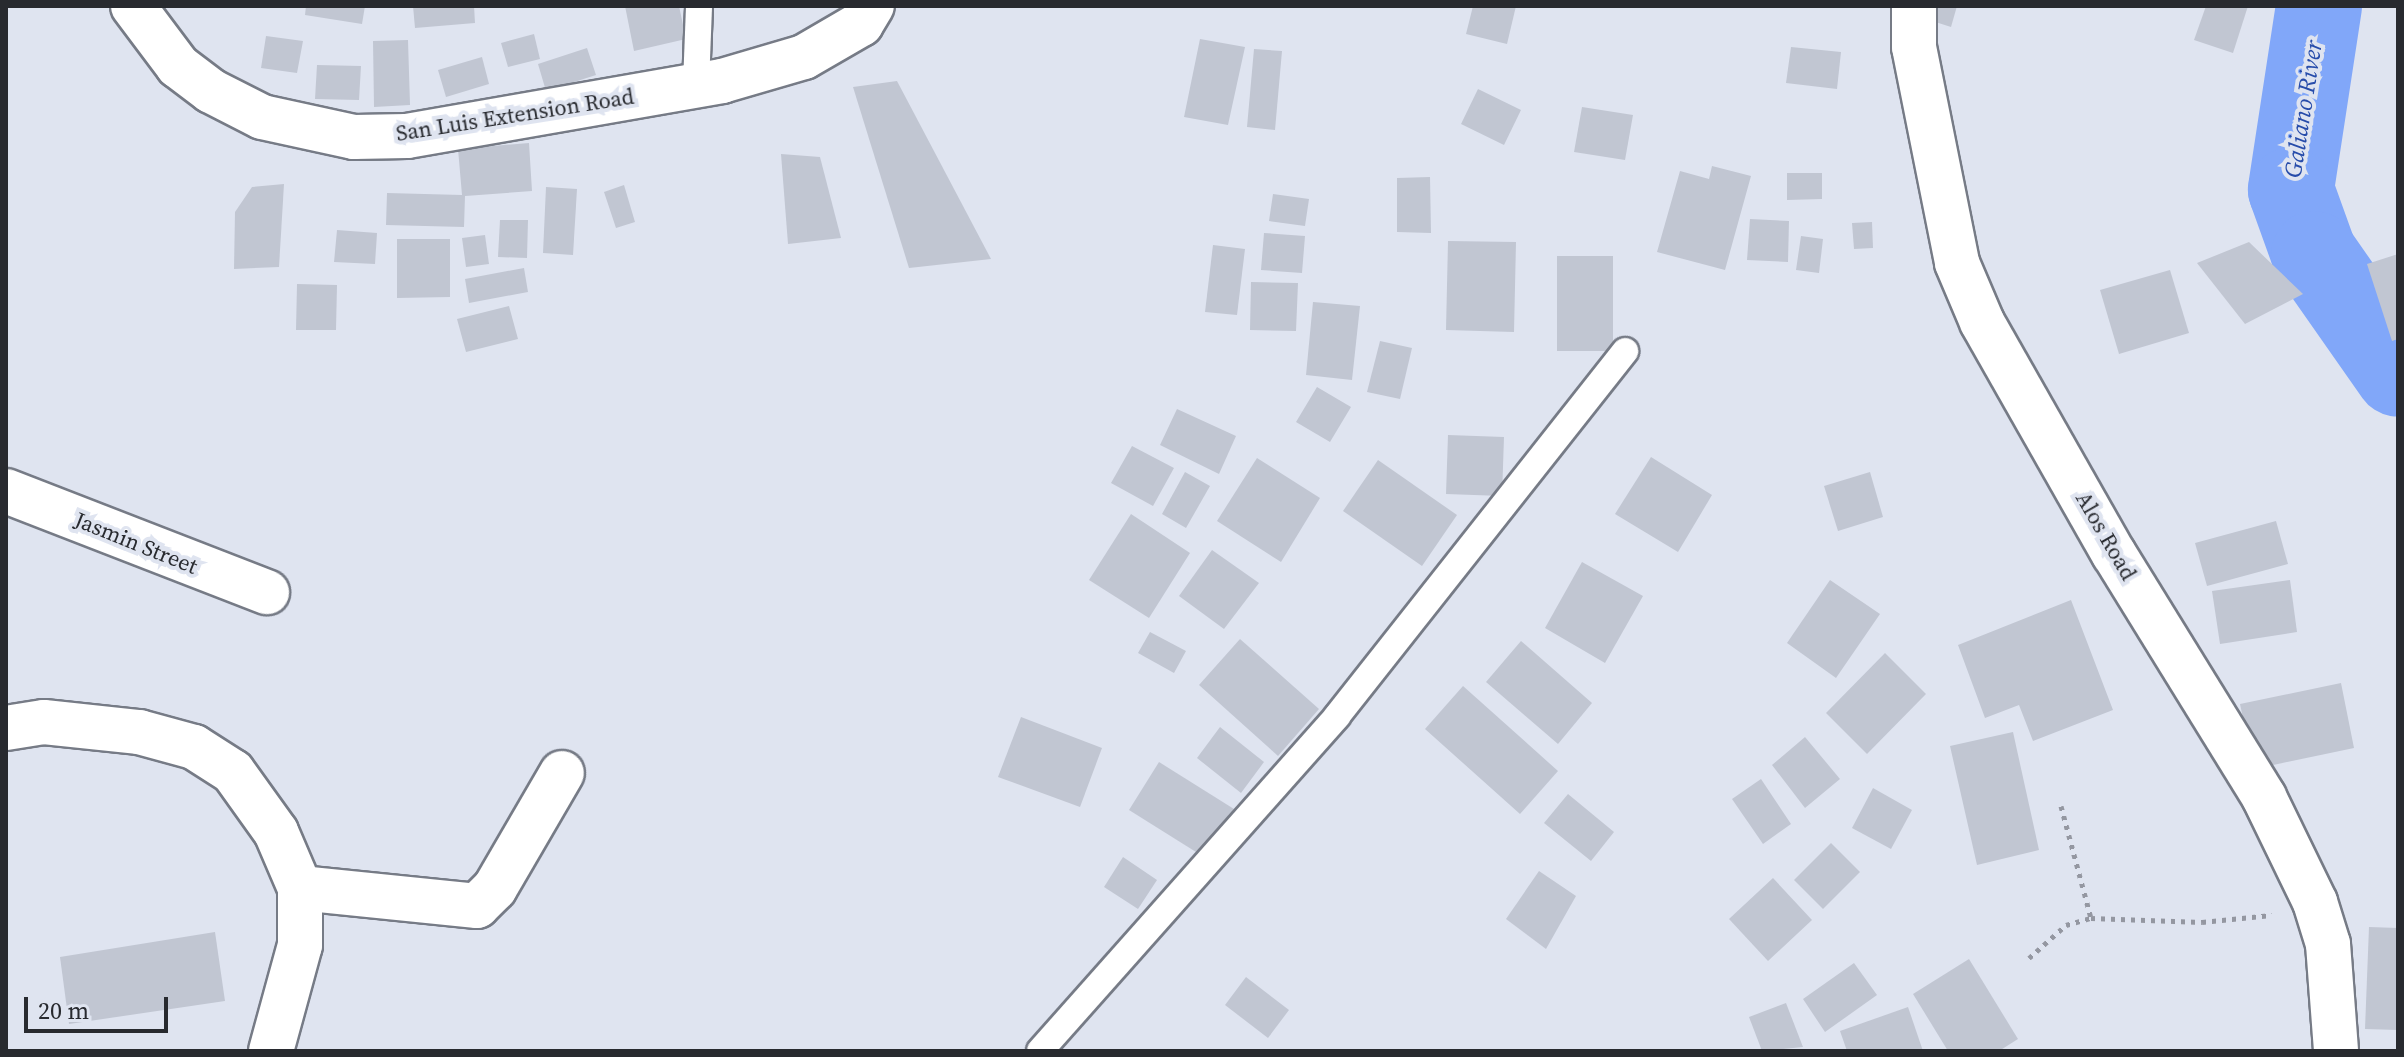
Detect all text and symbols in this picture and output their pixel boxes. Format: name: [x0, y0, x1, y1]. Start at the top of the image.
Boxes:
water label: Galiano River: [2278, 38, 2328, 180]
street label: San Luis Extension Road: [394, 83, 636, 147]
street label: Alos Road: [2070, 487, 2142, 585]
street label: Jasmin Street: [71, 506, 201, 580]
scale bar: [28, 981, 172, 1031]
text: 20 m: [38, 994, 89, 1027]

